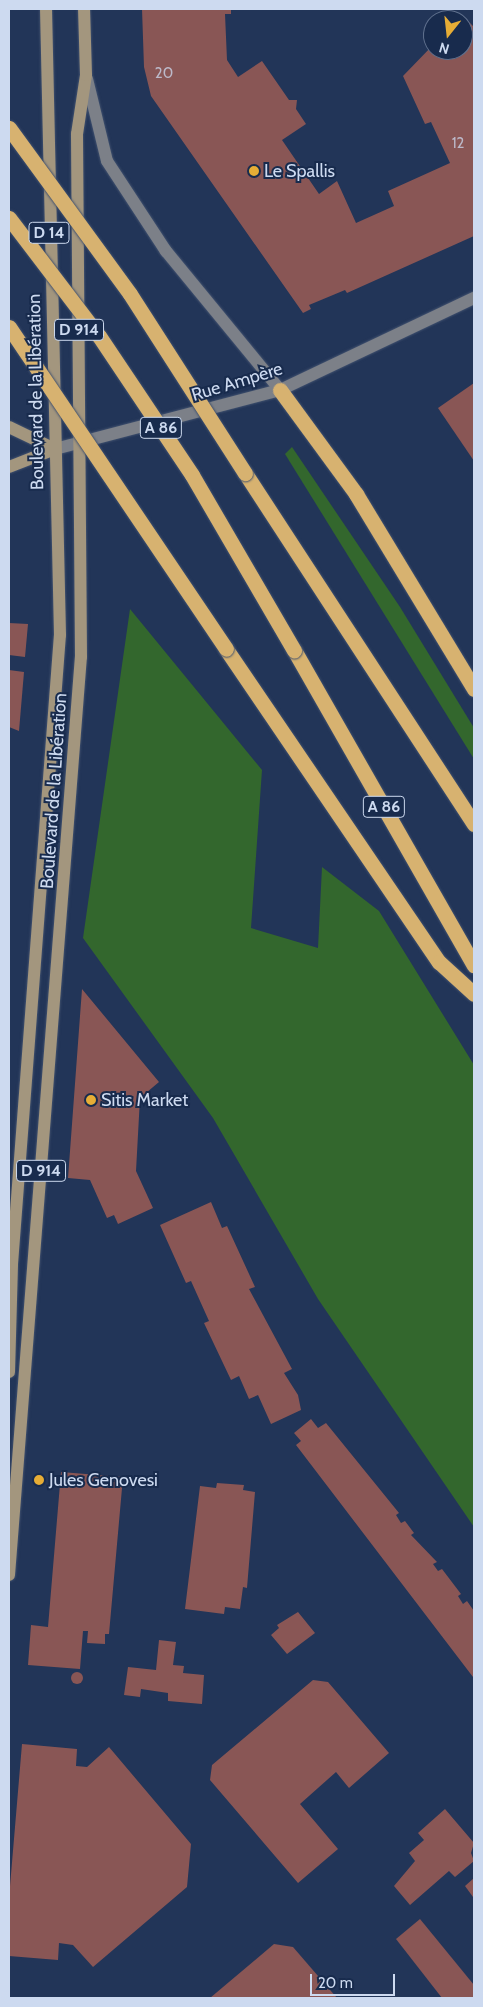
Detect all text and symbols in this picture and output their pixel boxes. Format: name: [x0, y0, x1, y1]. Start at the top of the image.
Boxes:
north arrow: [423, 10, 473, 60]
text: N: [437, 38, 451, 58]
house number: 20: [155, 65, 173, 83]
house number: 12: [452, 135, 464, 153]
place label: Le Spallis: [264, 160, 335, 182]
marker: Le Spallis: [248, 165, 260, 177]
road number: D 14: [28, 220, 70, 247]
street label: Boulevard de la Libération: [23, 294, 49, 490]
road number: D 914: [54, 316, 104, 344]
street label: Rue Ampère: [189, 358, 285, 406]
road number: A 86: [140, 414, 182, 442]
street label: Boulevard de la Libération: [36, 692, 72, 890]
road number: A 86: [363, 794, 405, 820]
place label: Sitis Market: [101, 1089, 188, 1111]
marker: Sitis Market: [85, 1094, 97, 1106]
road number: D 914: [16, 1158, 66, 1184]
place label: Jules Genovesi: [49, 1469, 158, 1491]
marker: Jules Genovesi: [33, 1474, 45, 1486]
scale bar: [313, 1964, 398, 1996]
text: 20 m: [318, 1974, 353, 1992]

